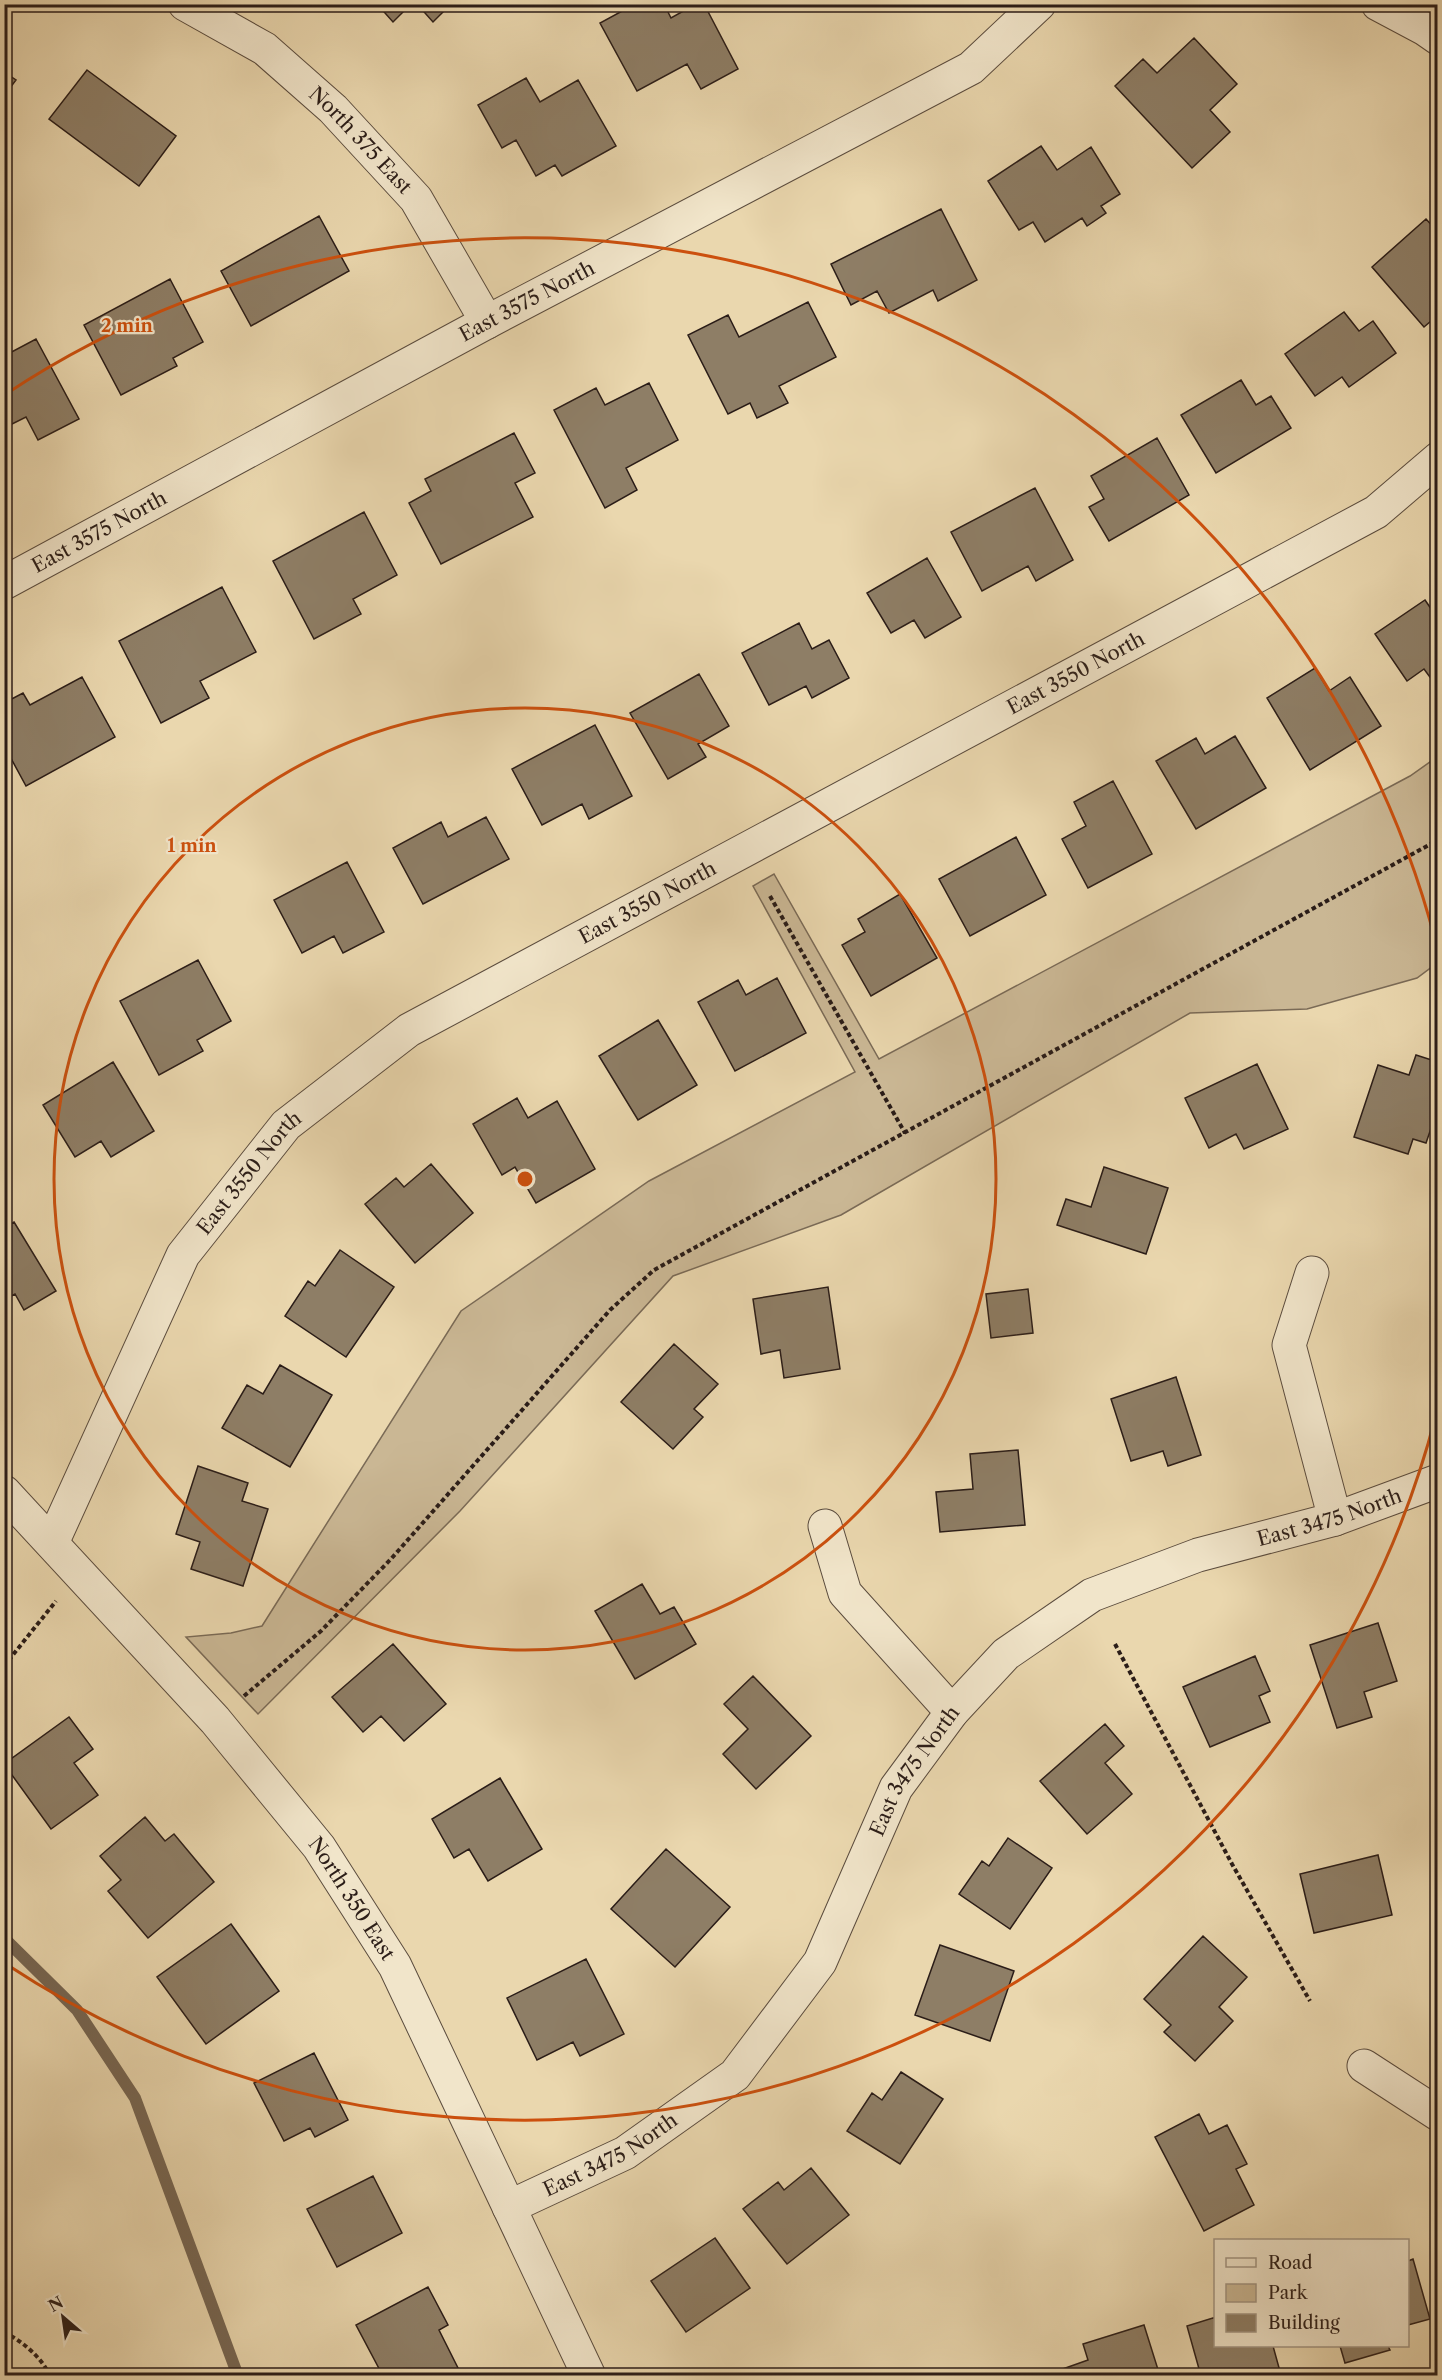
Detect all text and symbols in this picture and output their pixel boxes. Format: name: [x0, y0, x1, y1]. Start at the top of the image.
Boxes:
street label: North 375 East: [304, 82, 417, 199]
street label: East 3575 North: [455, 255, 599, 347]
text: 2 min: [101, 315, 154, 337]
street label: East 3575 North: [27, 485, 171, 578]
street label: East 3550 North: [1003, 626, 1149, 719]
text: 1 min: [167, 835, 217, 857]
street label: East 3550 North: [574, 856, 721, 949]
street label: East 3550 North: [192, 1105, 306, 1239]
centre of rings: [515, 1169, 535, 1189]
street label: East 3475 North: [1254, 1483, 1405, 1551]
street label: East 3475 North: [864, 1701, 965, 1840]
street label: North 350 East: [304, 1832, 400, 1965]
street label: East 3475 North: [539, 2108, 682, 2201]
legend: [1214, 2239, 1409, 2347]
text: Road: [1268, 2252, 1313, 2274]
text: Park: [1268, 2282, 1309, 2304]
north arrow: [33, 2287, 93, 2347]
text: N: [45, 2292, 67, 2316]
text: Building: [1268, 2312, 1340, 2334]

